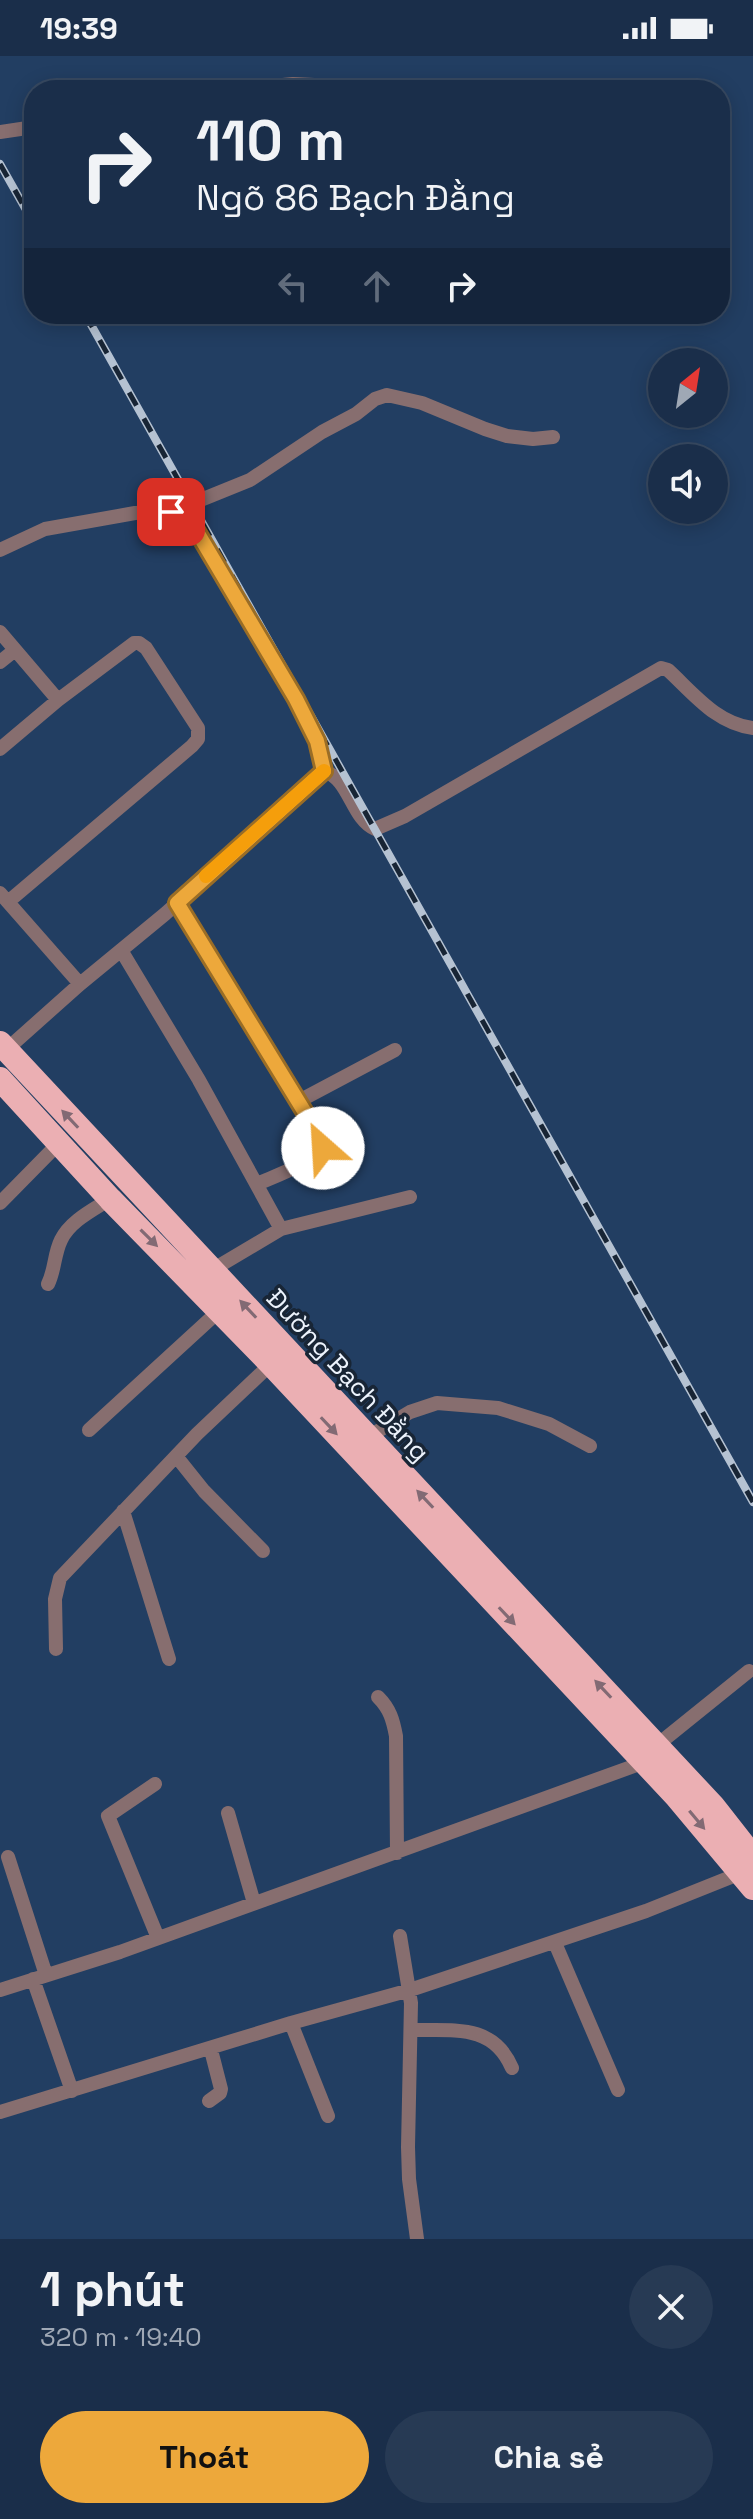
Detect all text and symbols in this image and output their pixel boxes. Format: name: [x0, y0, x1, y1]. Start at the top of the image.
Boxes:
text: 19:39: [40, 9, 118, 48]
text: 110 m: [196, 105, 345, 176]
icon: right: [64, 112, 168, 216]
text: Ngõ 86 Bạch Đằng: [196, 175, 515, 221]
icon: left: [271, 264, 315, 308]
icon: ahead: [355, 264, 399, 308]
icon: right: [439, 264, 483, 308]
north arrow: [648, 348, 728, 428]
map controls: [648, 348, 728, 524]
button: sound: [648, 444, 728, 524]
pin: [137, 478, 205, 546]
icon: arrive: [149, 490, 193, 534]
position arrow: [281, 1106, 365, 1190]
one-way arrow: [62, 1109, 80, 1128]
one-way arrow: [139, 1228, 158, 1247]
street label: Đường Bạch Đằng: [259, 1281, 437, 1469]
one-way arrow: [239, 1299, 257, 1318]
one-way arrow: [320, 1416, 338, 1435]
one-way arrow: [417, 1489, 435, 1508]
one-way arrow: [498, 1606, 516, 1625]
one-way arrow: [594, 1680, 612, 1699]
one-way arrow: [688, 1810, 705, 1830]
text: 1 phút: [40, 2259, 185, 2320]
button: close: [629, 2265, 713, 2349]
text: 320 m · 19:40: [40, 2320, 202, 2354]
button: Thoát: [40, 2411, 369, 2503]
button: Chia sẻ: [385, 2411, 713, 2503]

